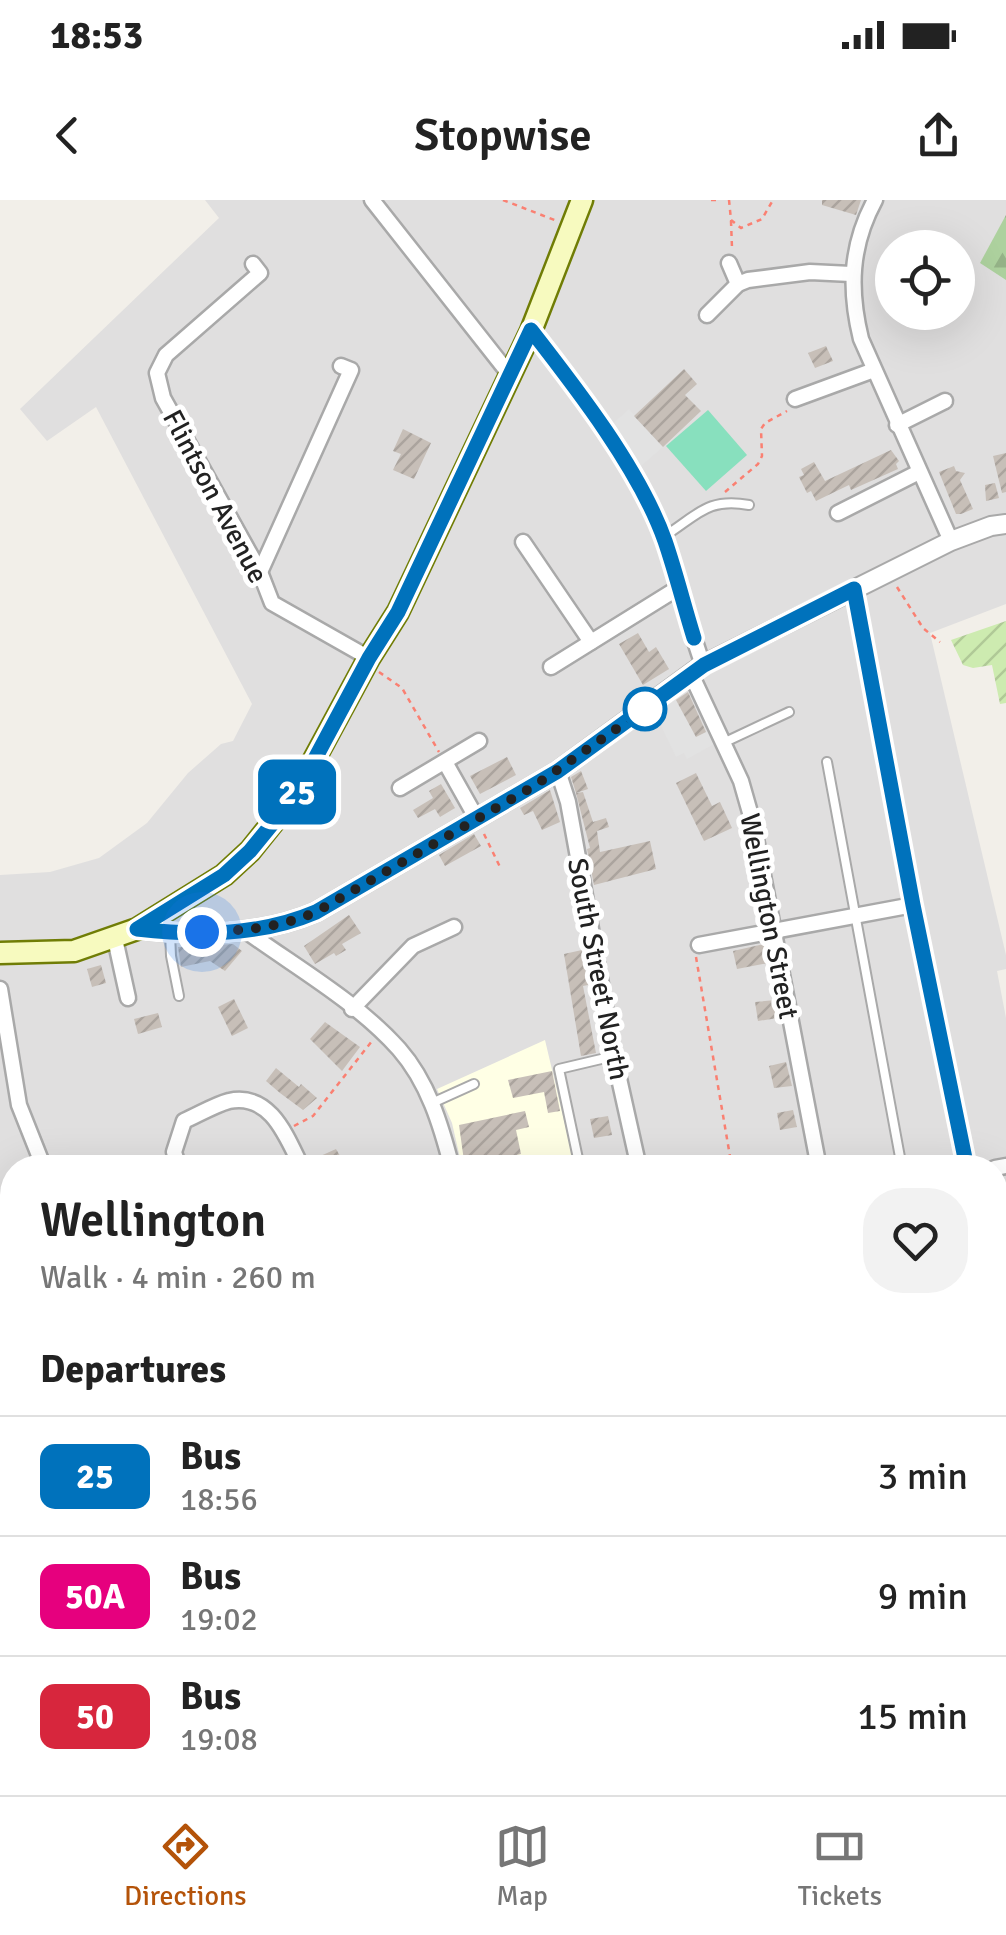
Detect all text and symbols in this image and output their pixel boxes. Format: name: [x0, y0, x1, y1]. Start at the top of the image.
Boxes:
text: 18:53: [50, 12, 143, 59]
icon: back: [40, 108, 95, 163]
text: Stopwise: [414, 108, 592, 163]
icon: share: [911, 108, 966, 163]
map controls: [875, 230, 975, 330]
button: locate: [875, 230, 975, 330]
street label: Flintson Avenue: [155, 404, 275, 589]
unlabelled marker: [624, 688, 666, 730]
line badge: 25: [252, 760, 342, 824]
text: 25: [278, 771, 316, 814]
street label: Wellington Street: [732, 810, 806, 1022]
street label: South Street North: [560, 855, 636, 1083]
your location: [177, 907, 227, 957]
button: heart: [863, 1188, 968, 1293]
text: Wellington: [40, 1191, 266, 1250]
text: Walk · 4 min · 260 m: [40, 1258, 316, 1297]
text: Departures: [40, 1346, 226, 1393]
text: Bus: [180, 1433, 241, 1480]
text: 3 min: [878, 1453, 968, 1500]
text: 25: [76, 1455, 114, 1498]
text: 18:56: [180, 1480, 258, 1519]
text: Bus: [180, 1553, 241, 1600]
text: 9 min: [878, 1573, 968, 1620]
text: 50A: [65, 1575, 125, 1618]
text: 19:02: [180, 1600, 258, 1639]
text: Bus: [180, 1673, 241, 1720]
text: 15 min: [857, 1693, 968, 1740]
text: 50: [76, 1695, 114, 1738]
text: 19:08: [180, 1720, 258, 1759]
tab: Directions: [124, 1819, 246, 1913]
tab: Map: [495, 1819, 550, 1913]
tab: Tickets: [798, 1819, 882, 1913]

